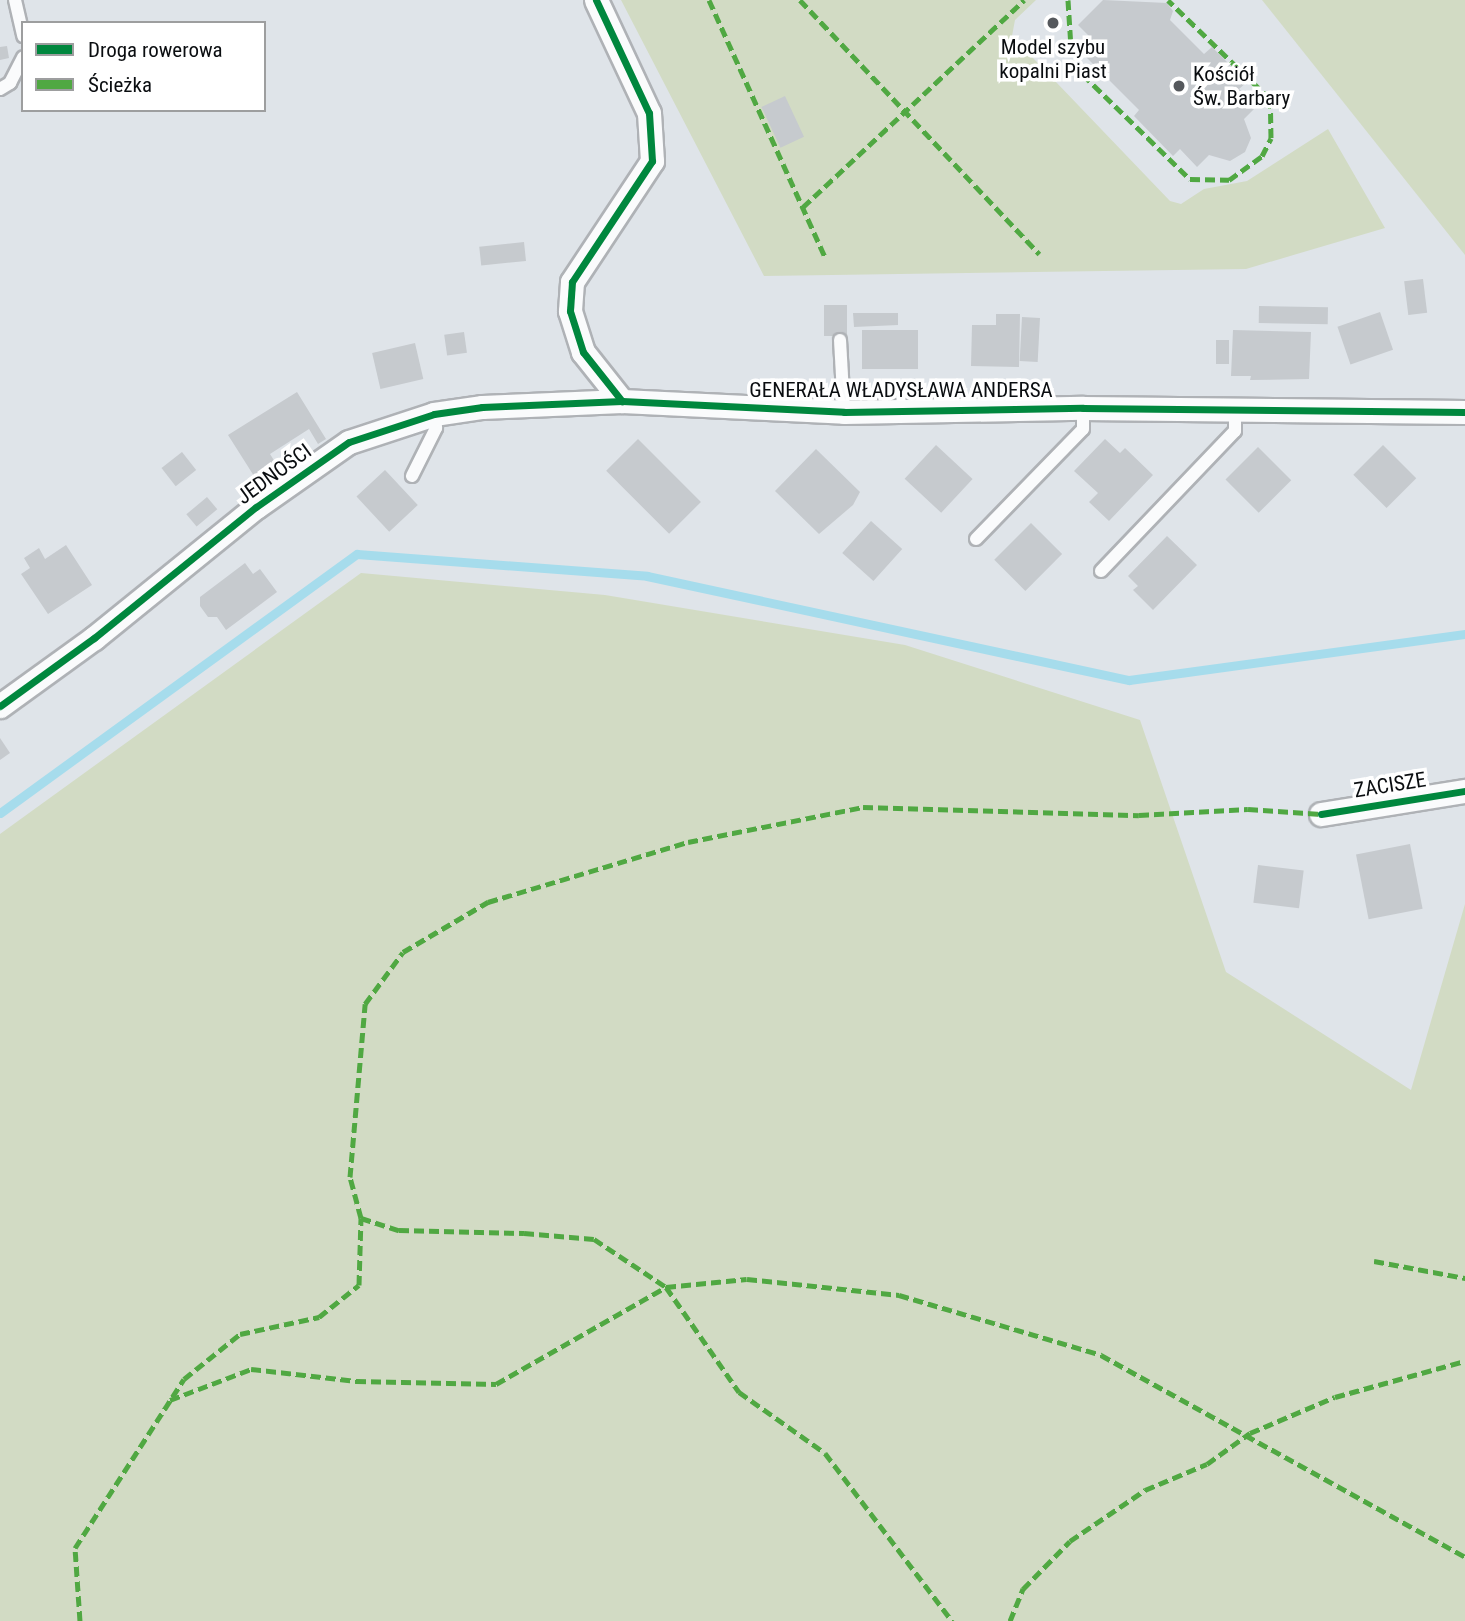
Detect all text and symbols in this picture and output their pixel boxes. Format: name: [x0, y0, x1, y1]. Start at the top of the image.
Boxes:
marker: Model szybu kopalni Piast: [1045, 15, 1061, 31]
legend: [21, 21, 266, 112]
place label: Model szybu kopalni Piast: [999, 34, 1107, 84]
text: Droga rowerowa: [88, 38, 223, 62]
place label: Kościół Św. Barbary: [1193, 61, 1290, 111]
text: Ścieżka: [88, 73, 152, 97]
marker: Kościół Św. Barbary: [1171, 78, 1187, 94]
street label: GENERAŁA WŁADYSŁAWA ANDERSA: [749, 377, 1053, 403]
street label: JEDNOŚCI: [232, 438, 316, 510]
street label: ZACISZE: [1352, 767, 1428, 803]

